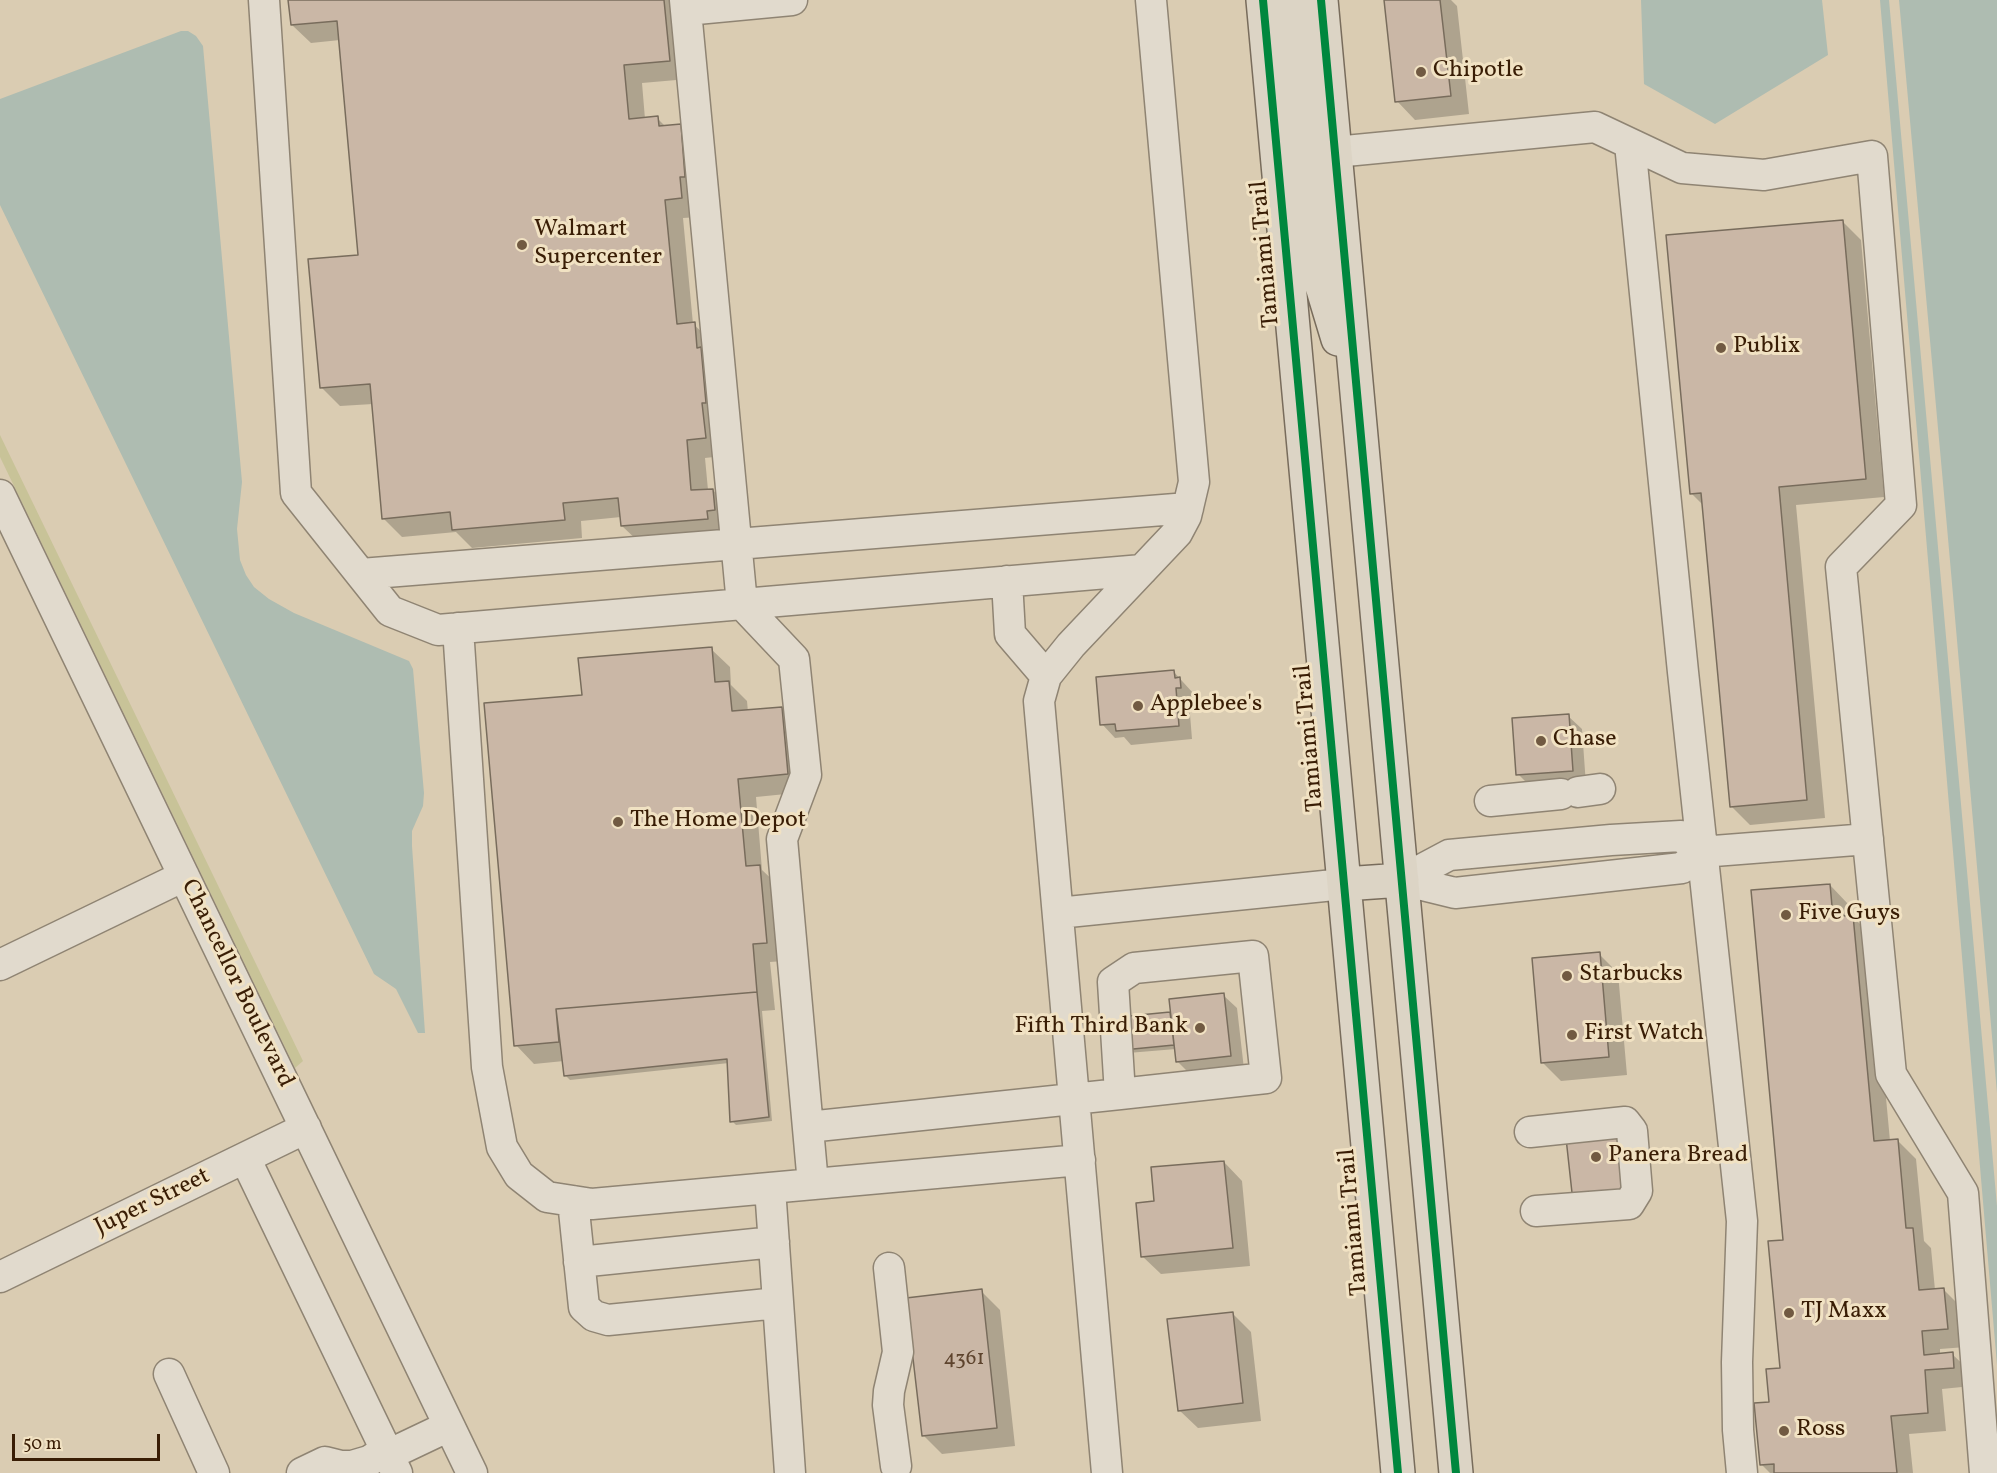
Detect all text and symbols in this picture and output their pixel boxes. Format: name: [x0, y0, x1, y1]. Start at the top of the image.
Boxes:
place label: Chipotle: [1433, 58, 1524, 86]
marker: Chipotle: [1414, 65, 1428, 79]
street label: Tamiami Trail: [1246, 179, 1288, 329]
place label: Walmart Supercenter: [534, 217, 662, 273]
marker: Walmart Supercenter: [515, 238, 529, 252]
place label: Publix: [1733, 334, 1800, 362]
marker: Publix: [1714, 341, 1728, 355]
street label: Tamiami Trail: [1290, 663, 1332, 813]
place label: Applebee's: [1150, 692, 1262, 720]
marker: Applebee's: [1131, 699, 1145, 713]
place label: Chase: [1553, 727, 1617, 755]
marker: Chase: [1534, 734, 1548, 748]
place label: The Home Depot: [630, 808, 806, 836]
marker: The Home Depot: [611, 815, 625, 829]
street label: Chancellor Boulevard: [173, 875, 299, 1093]
place label: Five Guys: [1798, 901, 1900, 929]
marker: Five Guys: [1779, 908, 1793, 922]
place label: Starbucks: [1579, 962, 1683, 990]
marker: Starbucks: [1560, 969, 1574, 983]
place label: Fifth Third Bank: [1015, 1014, 1188, 1042]
marker: Fifth Third Bank: [1193, 1021, 1207, 1035]
place label: First Watch: [1584, 1021, 1704, 1049]
marker: First Watch: [1565, 1028, 1579, 1042]
place label: Panera Bread: [1608, 1143, 1748, 1171]
street label: Tamiami Trail: [1334, 1147, 1376, 1297]
marker: Panera Bread: [1589, 1150, 1603, 1164]
street label: Juper Street: [91, 1163, 215, 1243]
place label: TJ Maxx: [1801, 1299, 1887, 1327]
marker: TJ Maxx: [1782, 1306, 1796, 1320]
house number: 4361: [943, 1347, 985, 1373]
place label: Ross: [1796, 1417, 1845, 1445]
scale bar: [15, 1422, 164, 1460]
marker: Ross: [1777, 1424, 1791, 1438]
text: 50 m: [23, 1432, 62, 1457]

